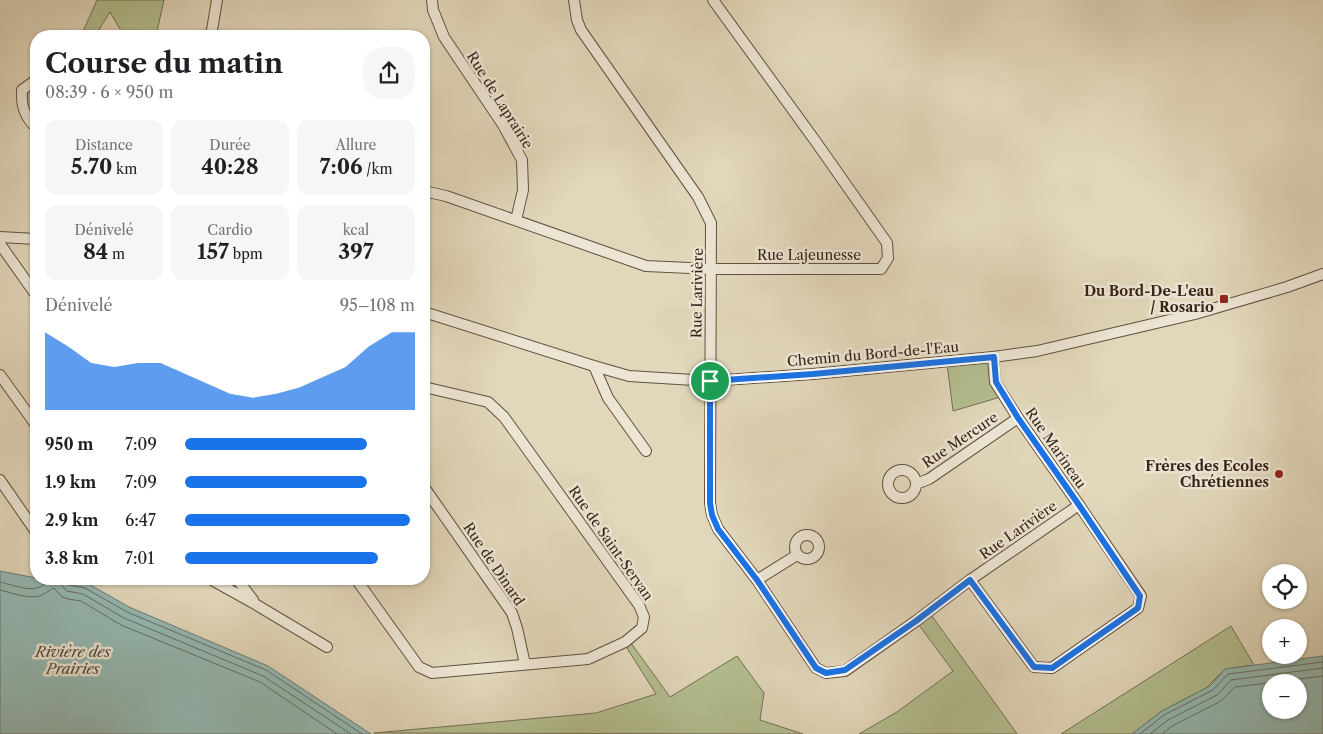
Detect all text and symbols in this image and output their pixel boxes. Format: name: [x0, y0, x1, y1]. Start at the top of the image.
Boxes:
text: Course du matin: [45, 46, 283, 80]
button: share: [363, 47, 415, 99]
street label: Rue de Laprairie: [463, 48, 537, 152]
text: 08:39 · 6 × 950 m: [45, 82, 173, 102]
text: Distance: [75, 136, 133, 154]
text: Durée: [209, 136, 251, 154]
text: Allure: [336, 136, 376, 154]
text: 5.70: [71, 154, 112, 179]
text: 40:28: [201, 154, 259, 179]
text: 7:06: [319, 154, 363, 179]
text: km: [112, 160, 137, 178]
text: /km: [363, 160, 393, 178]
text: Dénivelé: [74, 221, 134, 239]
text: Cardio: [207, 221, 253, 239]
text: kcal: [343, 221, 369, 239]
text: 84: [83, 239, 108, 264]
text: 157: [197, 239, 229, 264]
text: 397: [338, 239, 374, 264]
text: m: [108, 245, 125, 263]
text: bpm: [229, 245, 263, 263]
street label: Rue Lajeunesse: [757, 246, 861, 264]
street label: Rue Larivière: [687, 248, 707, 338]
place label: Du Bord-De-L'eau / Rosario: [1084, 282, 1214, 316]
marker: Du Bord-De-L'eau / Rosario: [1218, 293, 1230, 305]
text: Dénivelé: [45, 295, 113, 315]
text: 95–108 m: [340, 295, 415, 315]
street label: Chemin du Bord-de-l'Eau: [786, 337, 960, 370]
pin: [689, 360, 731, 402]
icon: arrive: [696, 367, 724, 395]
street label: Rue Marineau: [1021, 404, 1091, 492]
street label: Rue Mercure: [919, 408, 1001, 472]
text: 950 m: [45, 434, 94, 454]
text: 7:09: [125, 434, 157, 454]
place label: Frères des Ecoles Chrétiennes: [1145, 457, 1269, 491]
marker: Frères des Ecoles Chrétiennes: [1273, 468, 1285, 480]
text: 1.9 km: [45, 472, 96, 492]
text: 7:09: [125, 472, 157, 492]
street label: Rue de Saint-Servan: [565, 482, 658, 604]
street label: Rue Larivière: [976, 497, 1060, 563]
text: 2.9 km: [45, 510, 99, 530]
text: 6:47: [125, 510, 156, 530]
street label: Rue de Dinard: [460, 519, 529, 609]
text: 3.8 km: [45, 548, 99, 568]
text: 7:01: [125, 548, 154, 568]
map controls: [1262, 564, 1307, 719]
button: locate: [1262, 564, 1307, 609]
button: +: [1262, 619, 1307, 664]
water label: Rivière des Prairies: [34, 642, 111, 678]
button: −: [1262, 674, 1307, 719]

